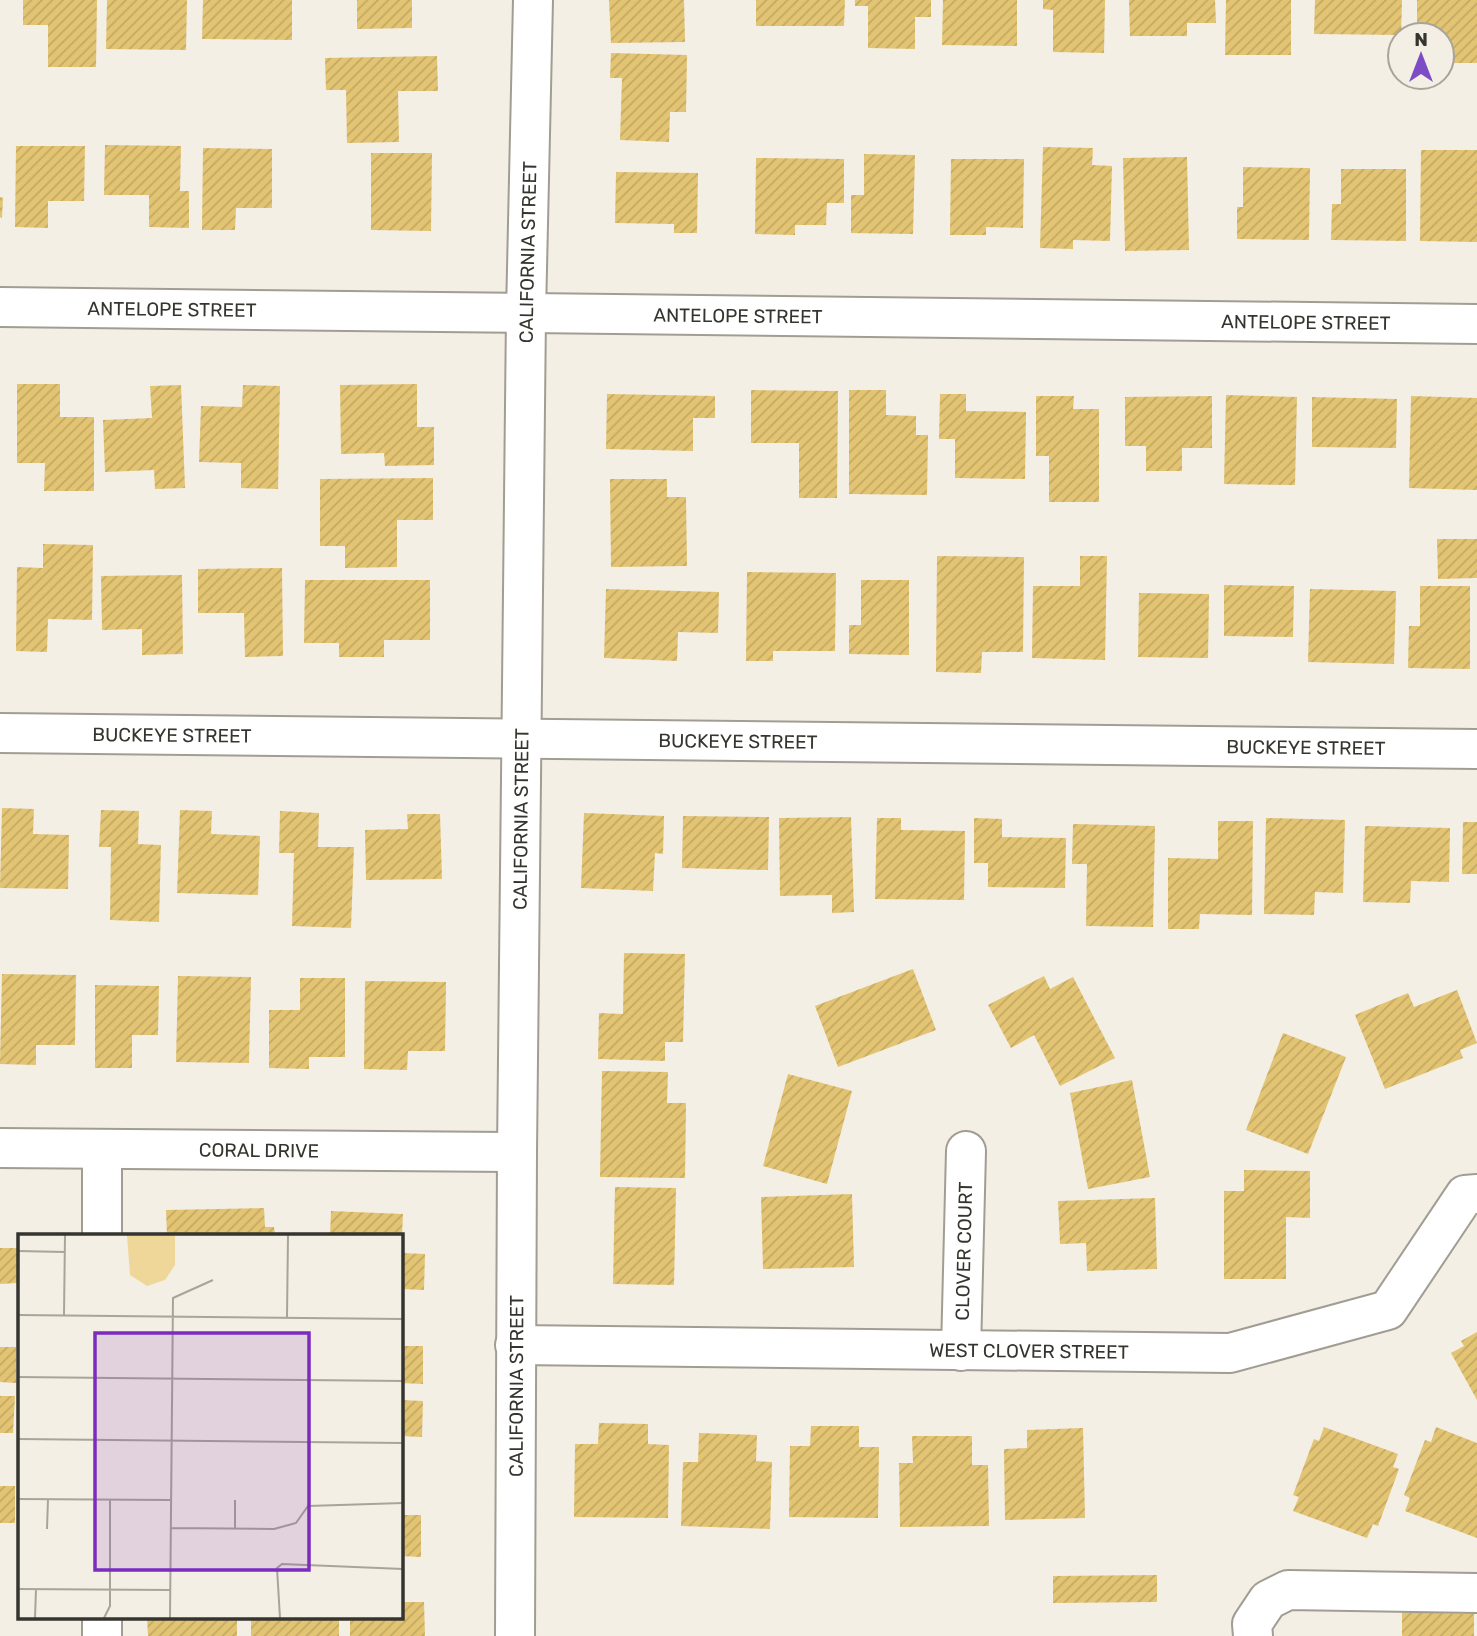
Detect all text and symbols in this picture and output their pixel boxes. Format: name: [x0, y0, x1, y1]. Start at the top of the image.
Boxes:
north arrow: [1386, 21, 1456, 91]
text: N: [1414, 28, 1428, 51]
street label: CALIFORNIA STREET: [515, 161, 541, 343]
street label: ANTELOPE STREET: [87, 297, 257, 322]
street label: ANTELOPE STREET: [653, 304, 823, 328]
street label: ANTELOPE STREET: [1221, 310, 1391, 335]
street label: BUCKEYE STREET: [92, 723, 252, 748]
street label: CALIFORNIA STREET: [509, 728, 534, 910]
street label: BUCKEYE STREET: [658, 729, 818, 754]
street label: BUCKEYE STREET: [1226, 735, 1386, 760]
street label: CORAL DRIVE: [199, 1139, 319, 1162]
street label: CLOVER COURT: [951, 1181, 977, 1321]
inset map: [18, 1234, 402, 1618]
street label: CALIFORNIA STREET: [505, 1295, 528, 1477]
street label: WEST CLOVER STREET: [929, 1339, 1129, 1364]

